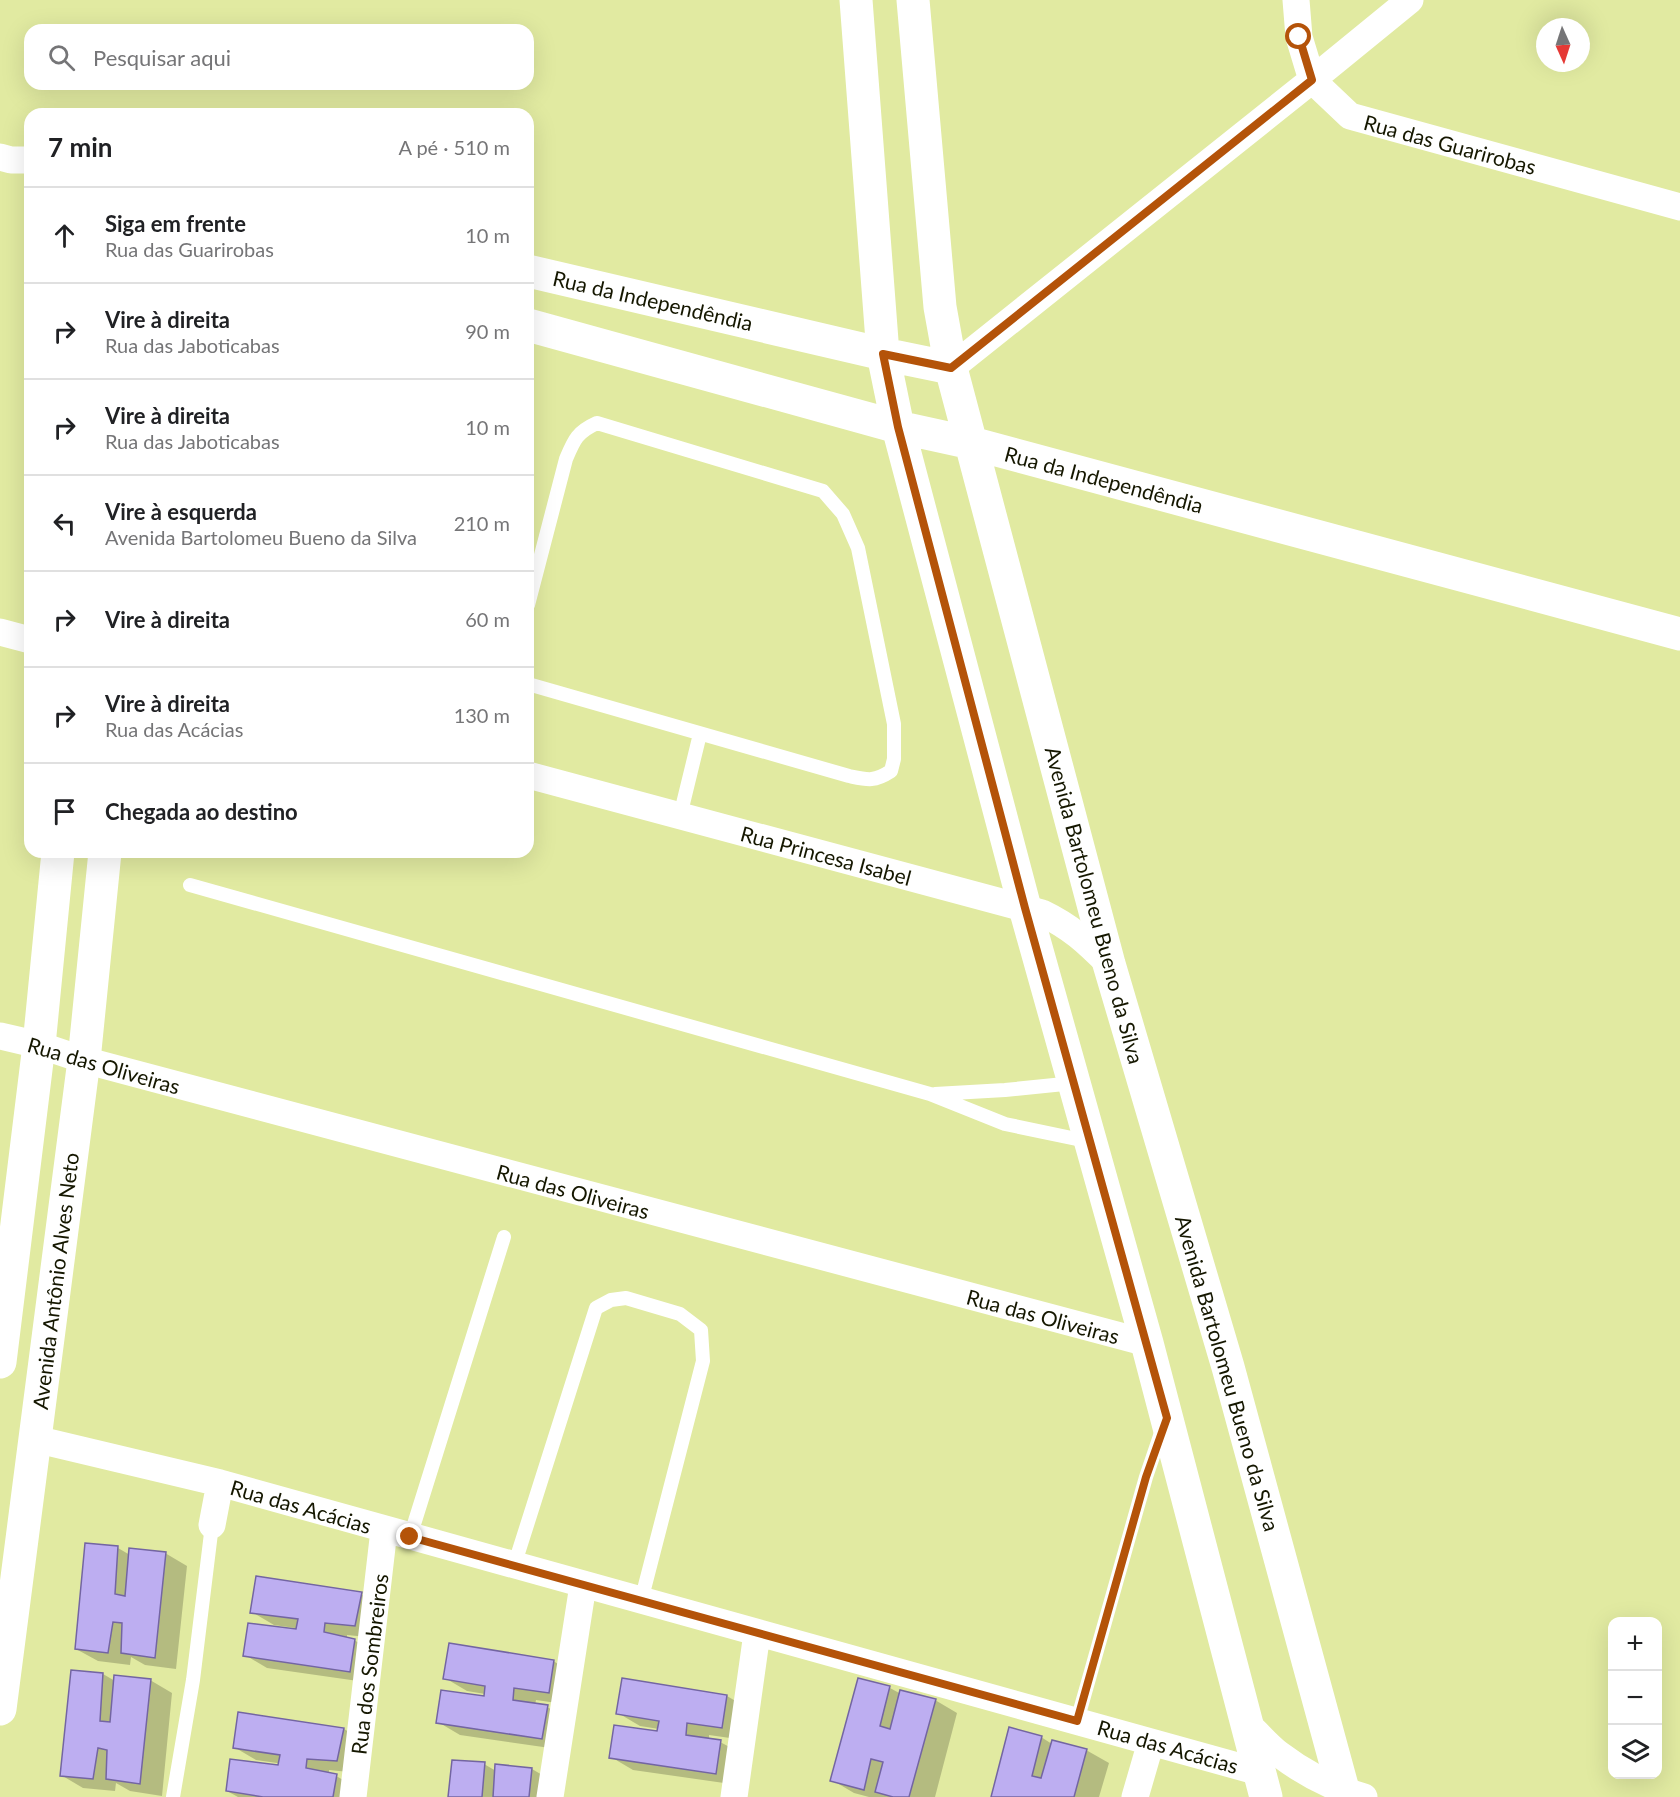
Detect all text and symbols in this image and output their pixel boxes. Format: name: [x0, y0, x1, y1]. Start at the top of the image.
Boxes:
north arrow: [1536, 18, 1590, 72]
route start: [1285, 23, 1311, 49]
search box: [24, 24, 534, 90]
icon: search: [45, 41, 78, 74]
text: Pesquisar aqui: [93, 44, 231, 71]
street label: Rua das Guarirobas: [1361, 109, 1539, 179]
text: 7 min: [48, 131, 112, 163]
text: A pé · 510 m: [398, 135, 510, 159]
text: Siga em frente: [105, 210, 246, 237]
icon: ahead: [48, 219, 81, 252]
text: 10 m: [465, 223, 510, 247]
text: Rua das Guarirobas: [105, 237, 274, 261]
street label: Rua da Independêndia: [551, 265, 755, 335]
text: Vire à direita: [105, 306, 230, 333]
icon: right: [48, 315, 81, 348]
text: 90 m: [465, 319, 510, 343]
text: Rua das Jaboticabas: [105, 333, 280, 357]
text: Vire à direita: [105, 402, 230, 429]
icon: right: [48, 411, 81, 444]
text: 10 m: [465, 415, 510, 439]
text: Rua das Jaboticabas: [105, 429, 280, 453]
street label: Rua da Independêndia: [1002, 440, 1206, 518]
text: Vire à esquerda: [105, 498, 257, 525]
icon: left: [48, 507, 81, 540]
text: 210 m: [454, 511, 510, 535]
text: Avenida Bartolomeu Bueno da Silva: [105, 525, 417, 549]
icon: right: [48, 603, 81, 636]
text: Vire à direita: [105, 606, 230, 633]
text: 60 m: [465, 607, 510, 631]
text: Vire à direita: [105, 690, 230, 717]
icon: right: [48, 699, 81, 732]
text: 130 m: [454, 703, 510, 727]
text: Rua das Acácias: [105, 717, 243, 741]
street label: Avenida Bartolomeu Bueno da Silva: [1041, 744, 1149, 1066]
icon: arrive: [48, 795, 81, 828]
text: Chegada ao destino: [105, 798, 298, 825]
street label: Rua Princesa Isabel: [738, 820, 914, 890]
street label: Rua das Oliveiras: [25, 1031, 183, 1099]
street label: Avenida Antônio Alves Neto: [27, 1151, 83, 1411]
street label: Rua das Oliveiras: [494, 1159, 652, 1223]
street label: Avenida Bartolomeu Bueno da Silva: [1171, 1212, 1285, 1534]
street label: Rua das Oliveiras: [964, 1284, 1122, 1348]
street label: Rua das Acácias: [228, 1474, 374, 1538]
route end: [396, 1523, 422, 1549]
street label: Rua dos Sombreiros: [345, 1572, 393, 1756]
map controls: [1608, 1617, 1662, 1779]
button: +: [1608, 1617, 1662, 1671]
button: −: [1608, 1671, 1662, 1725]
street label: Rua das Acácias: [1095, 1714, 1241, 1778]
button: layers: [1608, 1725, 1662, 1779]

